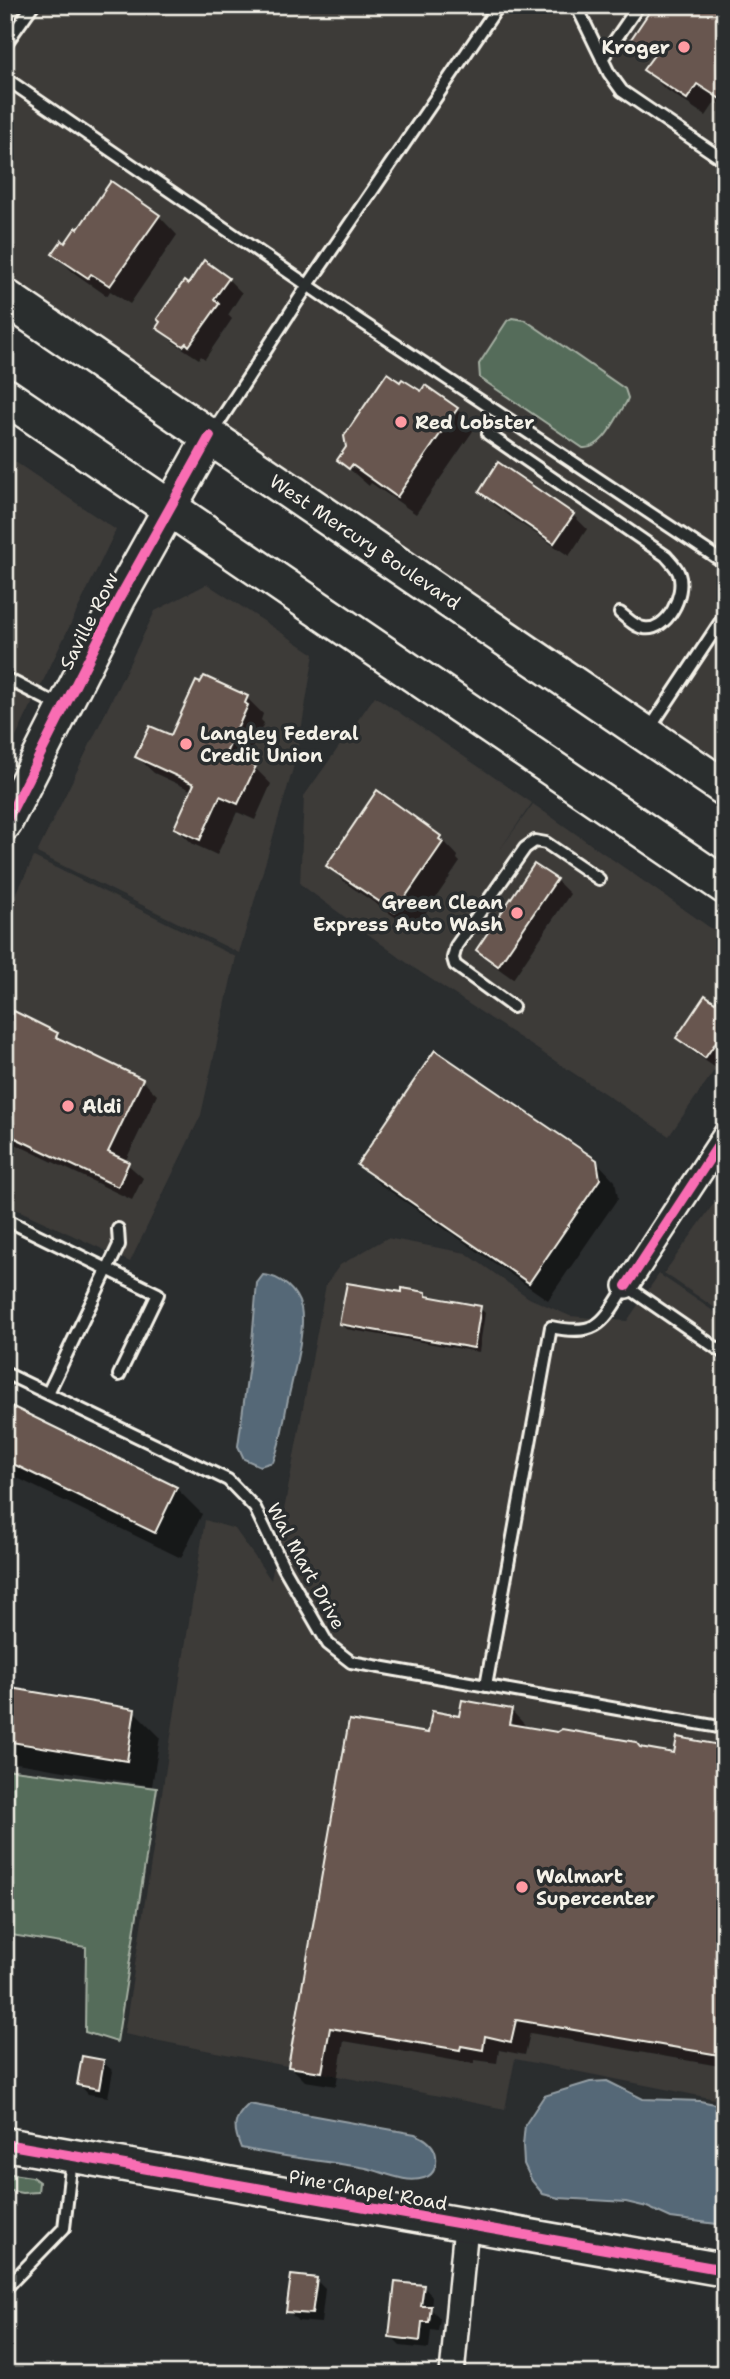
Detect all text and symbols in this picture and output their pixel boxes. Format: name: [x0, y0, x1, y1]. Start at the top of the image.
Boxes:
place label: Kroger: [602, 35, 670, 60]
marker: Kroger: [676, 39, 692, 55]
place label: Red Lobster: [415, 410, 534, 435]
marker: Red Lobster: [393, 414, 409, 430]
street label: West Mercury Boulevard: [265, 469, 465, 615]
street label: Saville Row: [54, 568, 124, 674]
place label: Langley Federal Credit Union: [200, 721, 359, 768]
marker: Langley Federal Credit Union: [178, 736, 194, 752]
place label: Green Clean Express Auto Wash: [313, 890, 503, 937]
marker: Green Clean Express Auto Wash: [509, 905, 525, 921]
place label: Aldi: [82, 1094, 122, 1119]
marker: Aldi: [60, 1098, 76, 1114]
street label: Wal Mart Drive: [261, 1498, 351, 1634]
place label: Walmart Supercenter: [536, 1864, 655, 1911]
marker: Walmart Supercenter: [514, 1879, 530, 1895]
street label: Pine Chapel Road: [287, 2164, 449, 2216]

